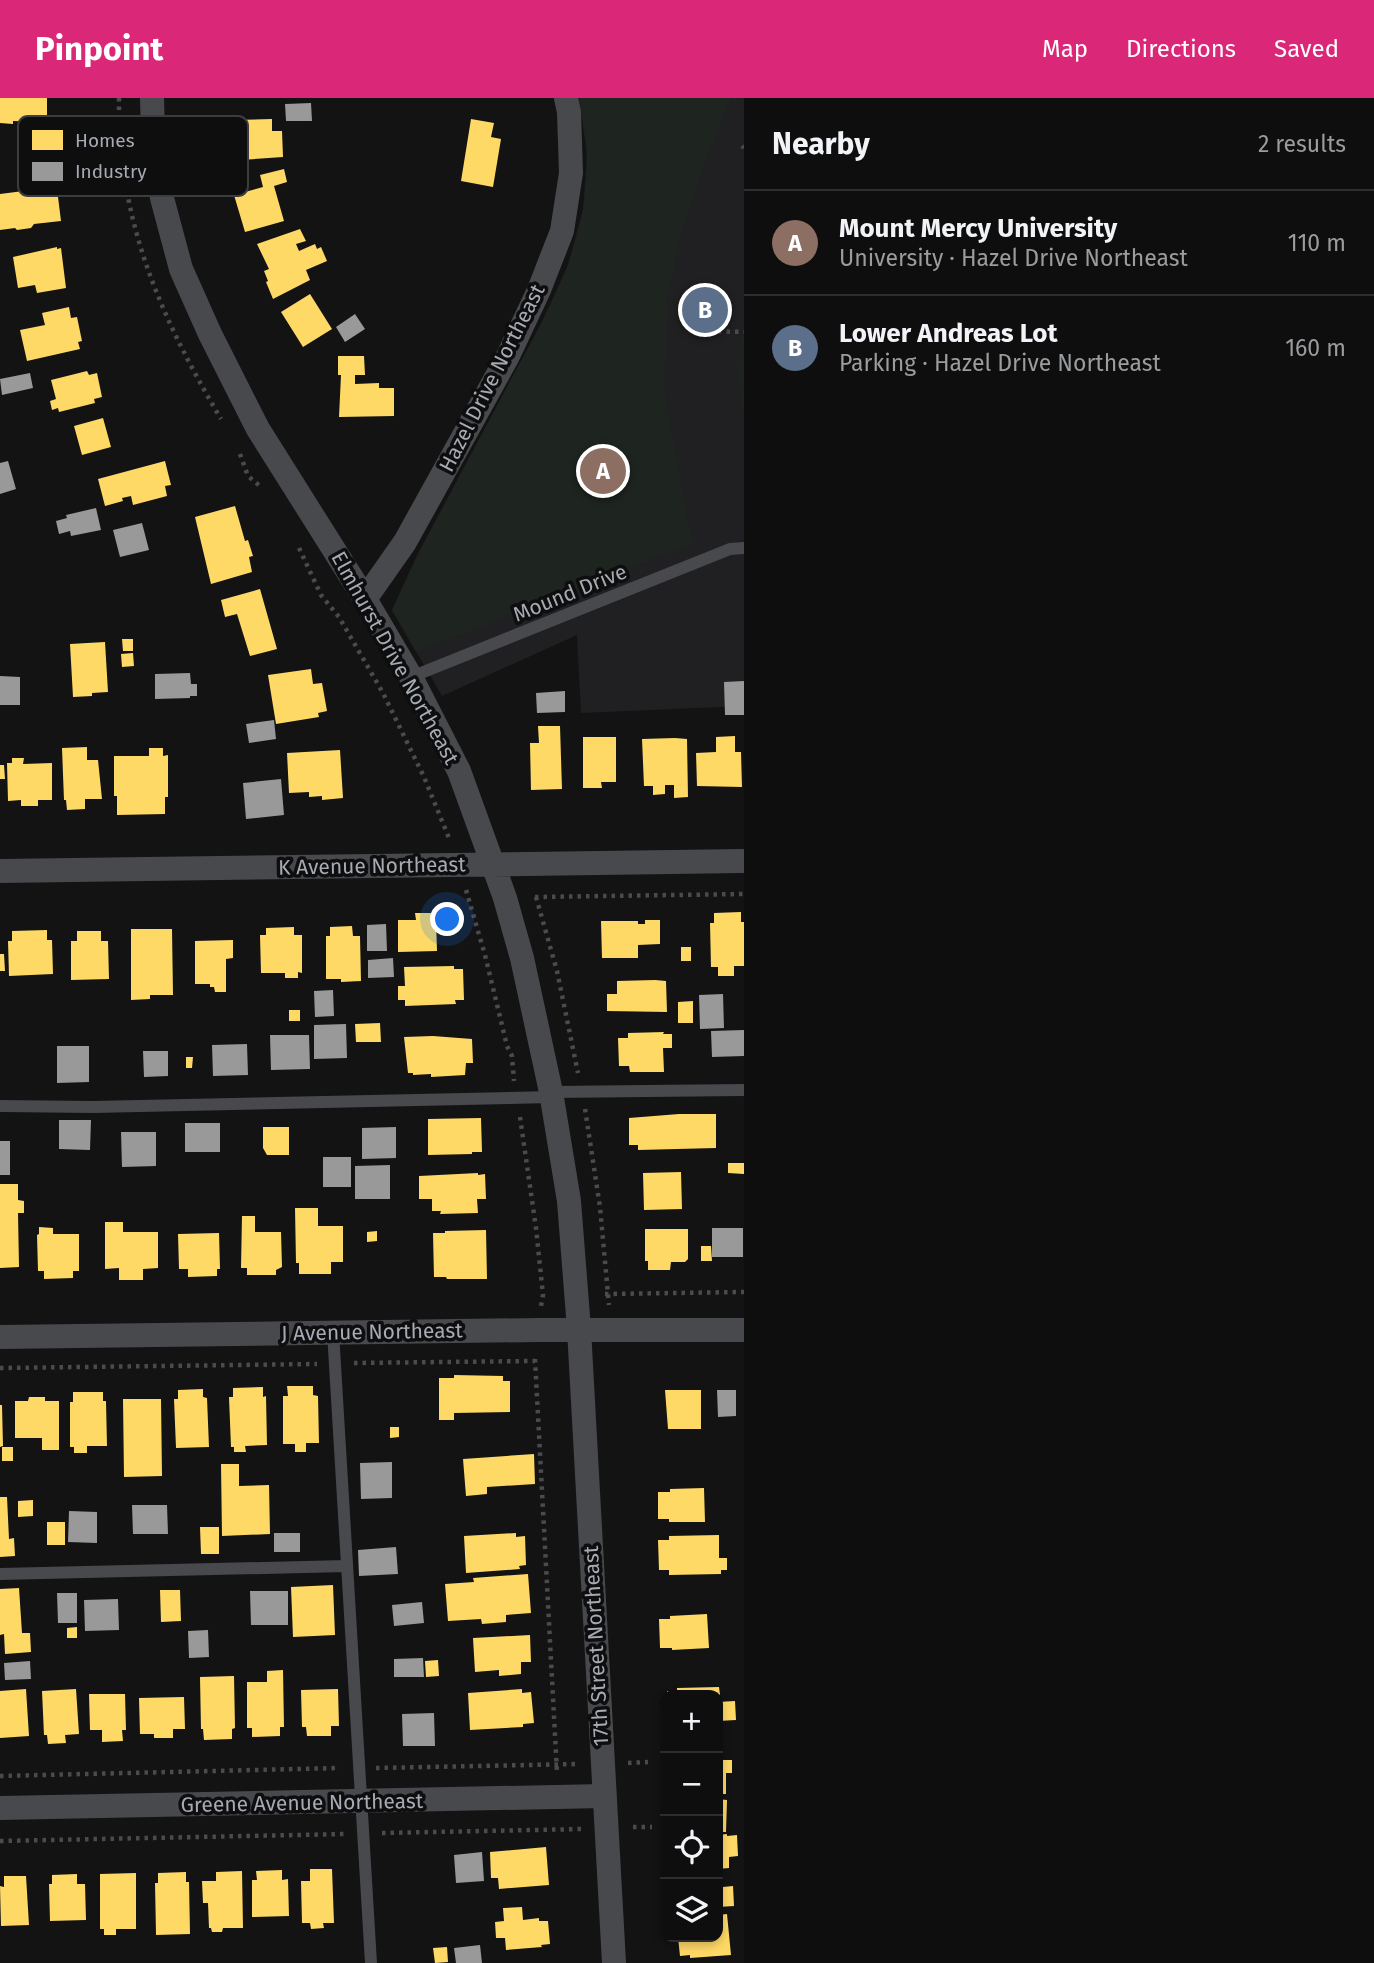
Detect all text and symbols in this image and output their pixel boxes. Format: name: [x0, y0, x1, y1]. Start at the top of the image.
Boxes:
text: Pinpoint: [35, 29, 163, 69]
text: Map: [1042, 35, 1088, 63]
text: Directions: [1126, 35, 1236, 63]
text: Saved: [1274, 35, 1339, 63]
legend: [18, 116, 248, 196]
text: Nearby: [772, 126, 870, 162]
text: Homes: [75, 129, 135, 152]
text: 2 results: [1258, 130, 1346, 158]
text: Industry: [75, 160, 147, 183]
text: Mount Mercy University: [839, 213, 1117, 244]
text: A: [788, 229, 802, 257]
text: 110 m: [1288, 229, 1346, 257]
text: University · Hazel Drive Northeast: [839, 244, 1188, 272]
street label: Hazel Drive Northeast: [433, 279, 551, 476]
pin: B: [682, 284, 728, 336]
text: Lower Andreas Lot: [839, 318, 1058, 349]
text: B: [788, 334, 802, 362]
text: 160 m: [1285, 334, 1346, 362]
text: Parking · Hazel Drive Northeast: [839, 349, 1161, 377]
pin: A: [580, 445, 626, 497]
street label: Elmhurst Drive Northeast: [326, 547, 465, 770]
street label: Mound Drive: [509, 558, 631, 628]
street label: K Avenue Northeast: [278, 851, 466, 881]
your location: [430, 902, 464, 936]
street label: J Avenue Northeast: [281, 1317, 463, 1347]
street label: 17th Street Northeast: [578, 1545, 614, 1747]
map controls: [660, 1690, 723, 1942]
button: +: [660, 1690, 723, 1753]
button: −: [660, 1753, 723, 1816]
street label: Greene Avenue Northeast: [180, 1788, 424, 1818]
button: locate: [660, 1816, 723, 1879]
button: layers: [660, 1879, 723, 1942]

